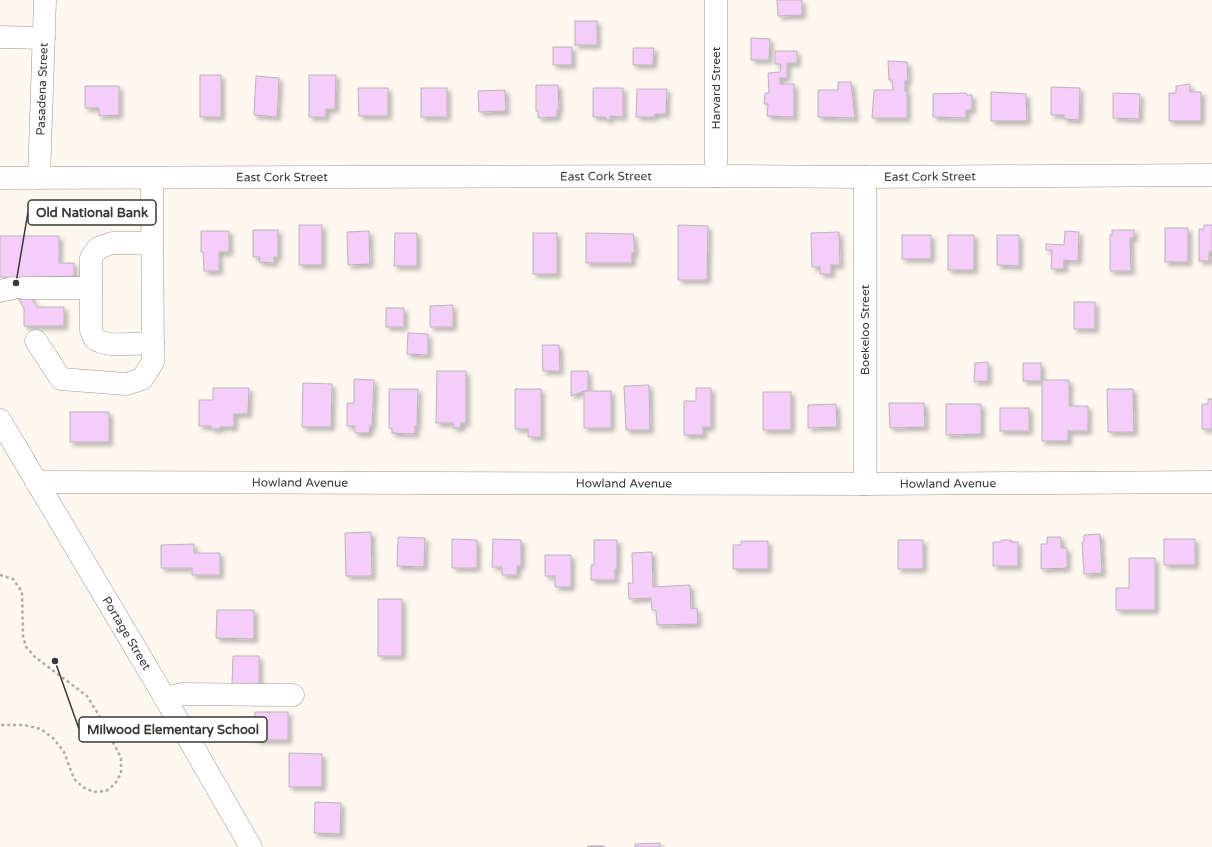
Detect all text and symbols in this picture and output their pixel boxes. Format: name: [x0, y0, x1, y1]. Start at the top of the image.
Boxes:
street label: Pasadena Street: [33, 42, 51, 136]
street label: Harvard Street: [709, 46, 723, 129]
street label: East Cork Street: [560, 169, 652, 183]
street label: East Cork Street: [884, 169, 976, 184]
street label: East Cork Street: [236, 170, 328, 184]
callout: Old National Bank: [28, 200, 156, 225]
text: Old National Bank: [36, 205, 148, 221]
street label: Boekeloo Street: [858, 284, 872, 375]
street label: Howland Avenue: [252, 476, 348, 490]
street label: Howland Avenue: [576, 476, 672, 491]
street label: Howland Avenue: [900, 476, 996, 491]
street label: Portage Street: [99, 594, 154, 673]
callout: Milwood Elementary School: [79, 717, 267, 742]
text: Milwood Elementary School: [87, 722, 259, 738]

